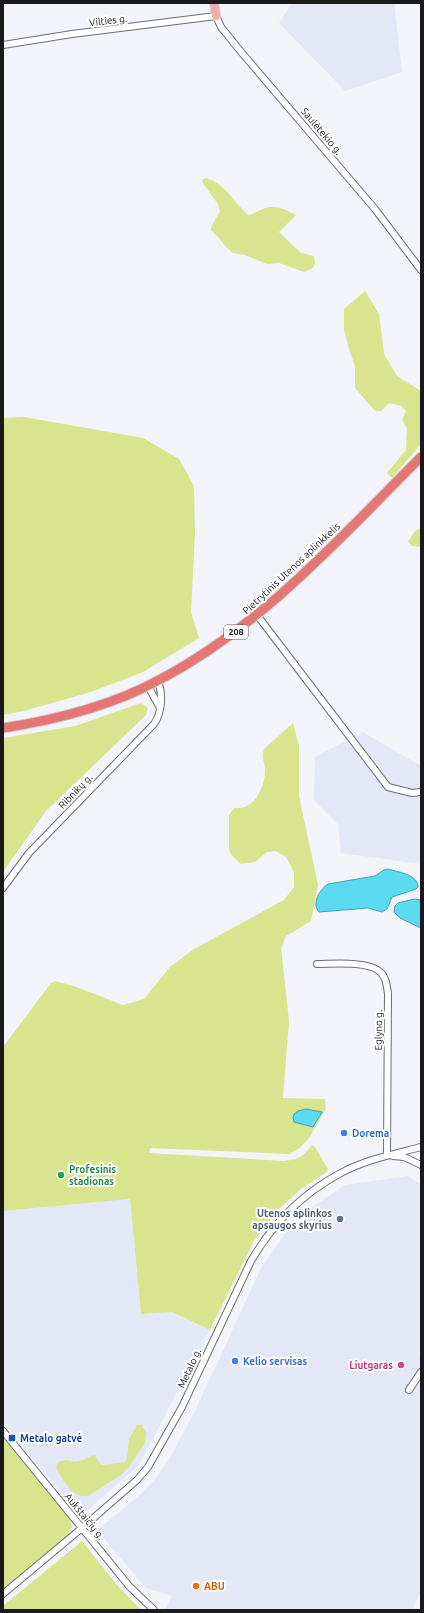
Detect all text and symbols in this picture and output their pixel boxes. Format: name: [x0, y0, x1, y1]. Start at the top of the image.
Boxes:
street label: Vilties g.: [88, 13, 128, 28]
street label: Saulėtekio g.: [299, 106, 344, 157]
street label: Pietrytinis Utenos aplinkkelis: [240, 520, 342, 616]
road number: 208: [224, 625, 248, 639]
street label: Ribnikų g.: [56, 772, 95, 811]
street label: Eglyno g.: [373, 1010, 384, 1050]
marker: Dorema: [339, 1128, 349, 1138]
place label: Dorema: [352, 1128, 389, 1139]
place label: Profesinis stadionas: [69, 1164, 116, 1187]
marker: Profesinis stadionas: [56, 1170, 66, 1180]
place label: Utenos aplinkos apsaugos skyrius: [252, 1208, 332, 1231]
marker: Utenos aplinkos apsaugos skyrius: [335, 1214, 345, 1224]
street label: Metalo g.: [176, 1347, 203, 1390]
marker: Kelio servisas: [230, 1356, 240, 1366]
place label: Kelio servisas: [243, 1356, 307, 1367]
place label: Liutgaras: [349, 1360, 393, 1371]
marker: Liutgaras: [396, 1360, 406, 1370]
marker: Metalo gatvė: [7, 1433, 17, 1443]
place label: Metalo gatvė: [20, 1433, 83, 1444]
street label: Aukštaičių g.: [63, 1491, 107, 1542]
marker: ABU: [191, 1581, 201, 1591]
place label: ABU: [204, 1581, 225, 1592]

